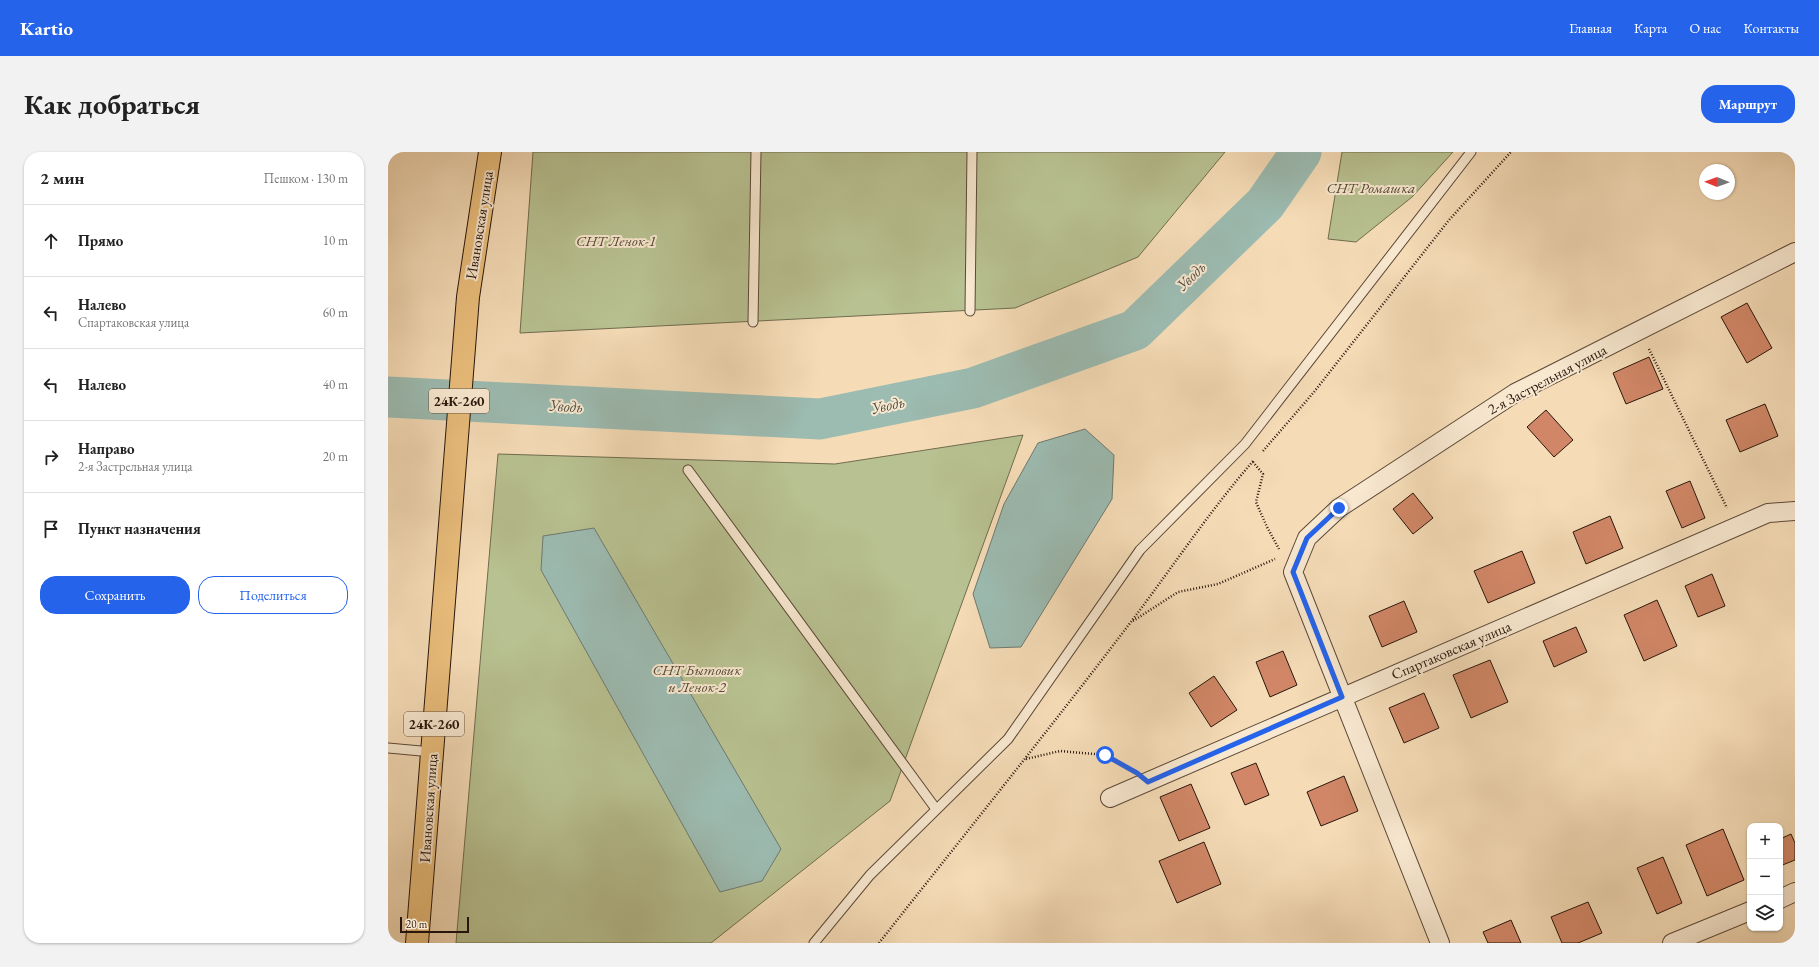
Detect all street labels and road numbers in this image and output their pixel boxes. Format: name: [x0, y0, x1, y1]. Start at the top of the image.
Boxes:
street label: Ивановская улица: [461, 169, 497, 281]
street label: 2-я Застрельная улица: [1484, 340, 1610, 418]
road number: 24К-260: [429, 389, 489, 413]
street label: Спартаковская улица: [1388, 616, 1514, 684]
road number: 24К-260: [404, 712, 464, 736]
street label: Ивановская улица: [415, 753, 441, 863]

